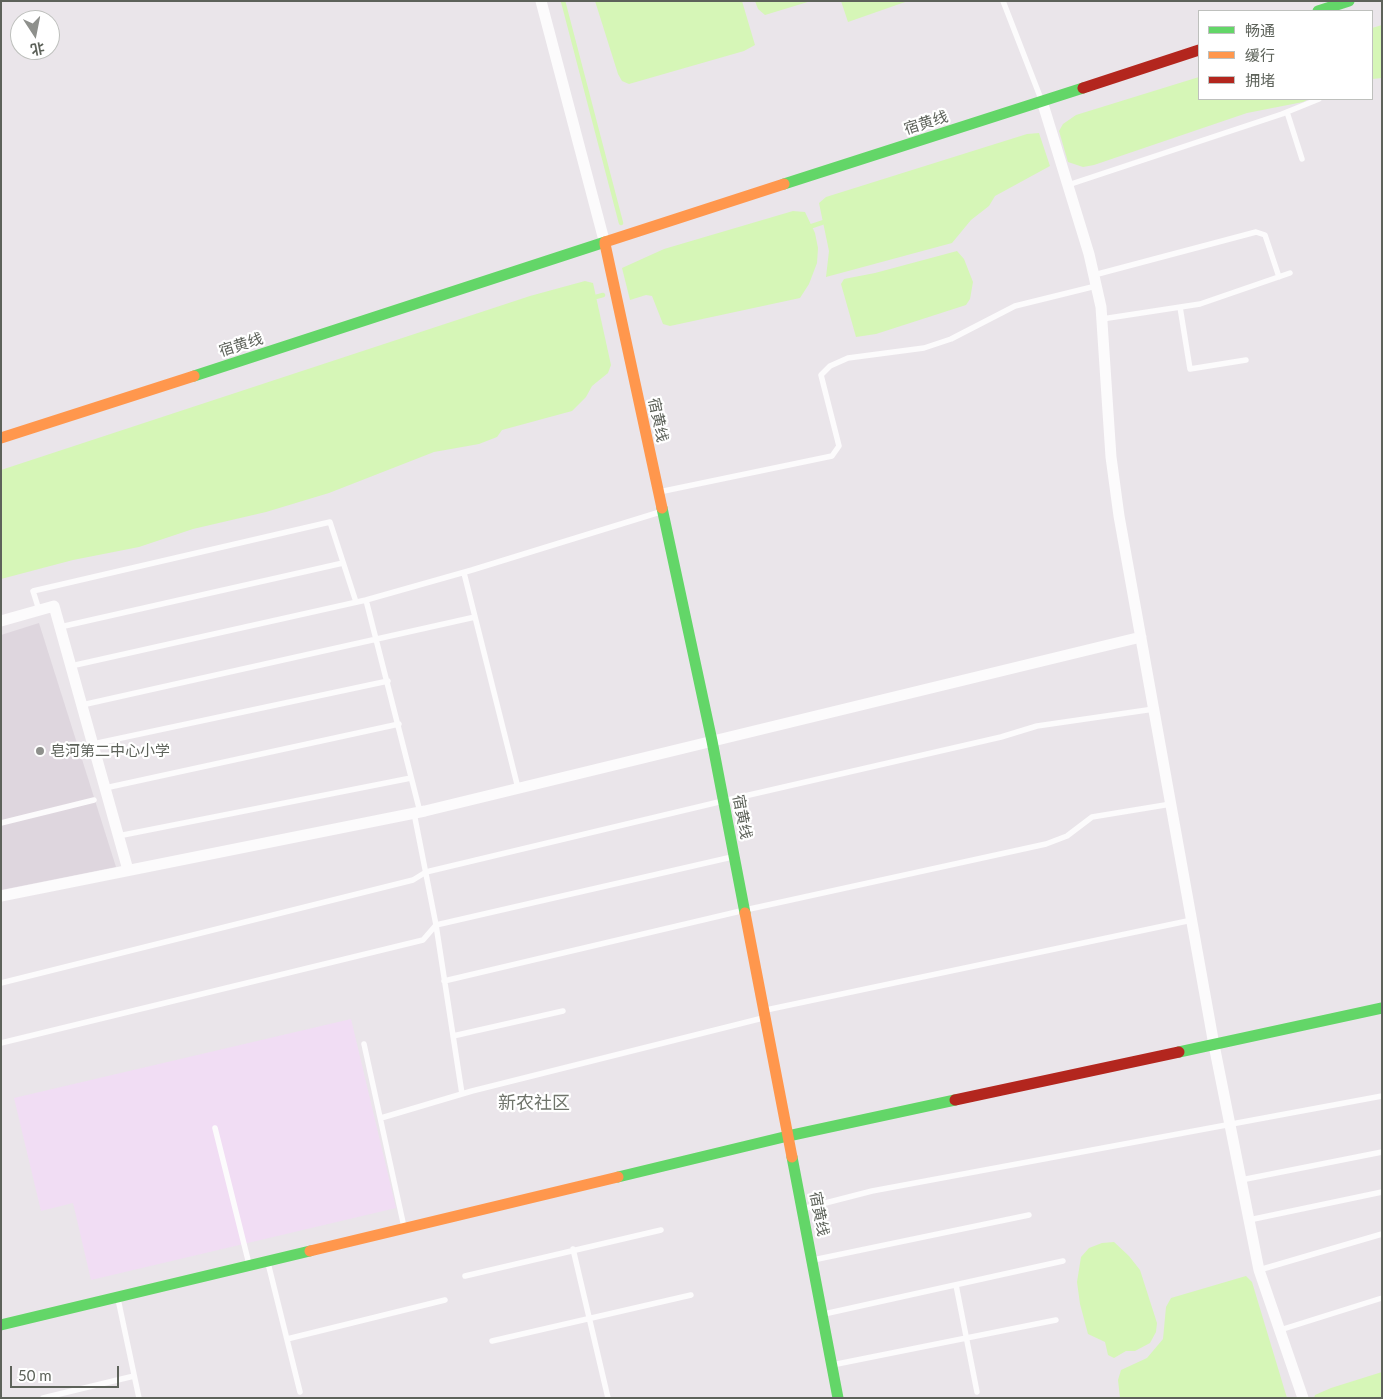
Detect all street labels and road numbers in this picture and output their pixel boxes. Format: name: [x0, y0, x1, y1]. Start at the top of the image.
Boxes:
street label: 宿黄线: [902, 107, 950, 139]
street label: 宿黄线: [217, 329, 265, 361]
street label: 宿黄线: [645, 396, 671, 444]
street label: 宿黄线: [729, 793, 755, 841]
street label: 宿黄线: [806, 1190, 832, 1238]

